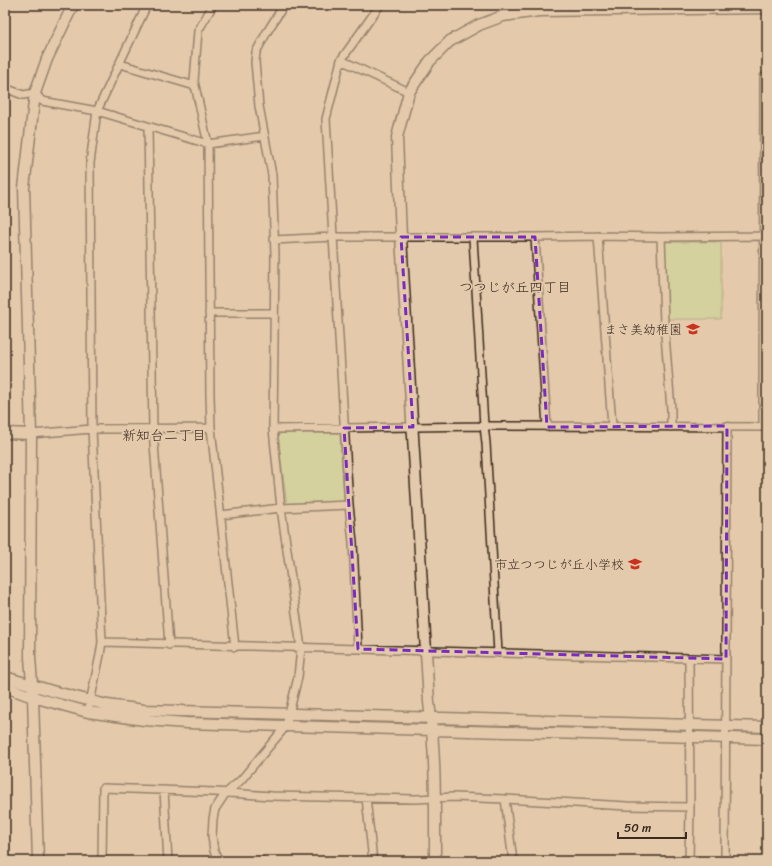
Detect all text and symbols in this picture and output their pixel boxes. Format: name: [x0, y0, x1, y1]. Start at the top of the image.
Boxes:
district label: つつじが丘四丁目: [459, 275, 571, 300]
place label: まさ美幼稚園: [604, 318, 682, 341]
school or university icon: まさ美幼稚園: [685, 321, 701, 337]
district label: 新知台二丁目: [122, 423, 206, 448]
place label: 市立つつじが丘小学校: [494, 553, 624, 576]
school or university icon: 市立つつじが丘小学校: [627, 556, 643, 572]
scale bar: [618, 814, 686, 840]
text: 50 m: [624, 817, 651, 839]

